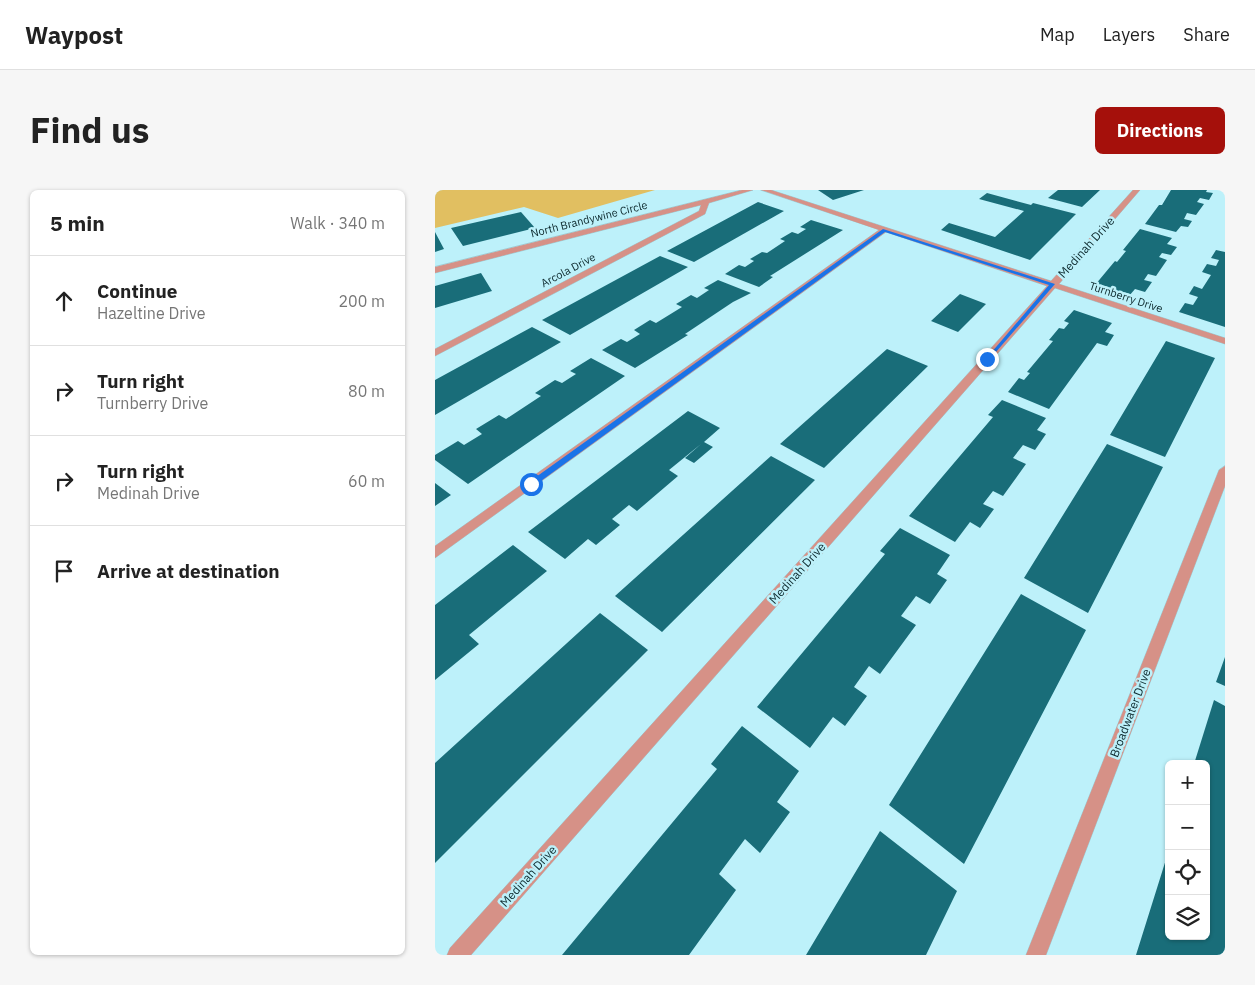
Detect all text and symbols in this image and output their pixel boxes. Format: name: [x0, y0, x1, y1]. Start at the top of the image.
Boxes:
text: Waypost: [25, 19, 123, 51]
text: Map: [1040, 23, 1075, 46]
text: Layers: [1103, 23, 1155, 46]
text: Share: [1183, 23, 1230, 46]
text: Find us: [30, 107, 149, 153]
button: Directions: [1095, 107, 1225, 154]
street label: North Brandywine Circle: [529, 198, 649, 240]
text: 5 min: [50, 209, 105, 237]
text: Walk · 340 m: [290, 213, 385, 233]
street label: Medinah Drive: [1055, 213, 1118, 281]
street label: Arcola Drive: [538, 250, 598, 290]
text: Continue: [97, 279, 177, 303]
street label: Turnberry Drive: [1087, 279, 1165, 315]
icon: ahead: [50, 287, 78, 315]
text: 200 m: [338, 291, 385, 311]
text: Hazeltine Drive: [97, 303, 206, 323]
route end: [976, 348, 999, 371]
text: Turn right: [97, 369, 184, 393]
icon: right: [50, 377, 78, 405]
text: 80 m: [348, 381, 385, 401]
text: Turnberry Drive: [97, 393, 208, 413]
text: Turn right: [97, 459, 184, 483]
icon: right: [50, 467, 78, 495]
text: 60 m: [348, 471, 385, 491]
route start: [520, 473, 543, 496]
text: Medinah Drive: [97, 483, 200, 503]
street label: Medinah Drive: [766, 539, 829, 607]
icon: arrive: [50, 557, 78, 585]
text: Arrive at destination: [97, 559, 280, 583]
street label: Broadwater Drive: [1106, 666, 1154, 759]
map controls: [1165, 760, 1210, 940]
button: +: [1165, 760, 1210, 805]
button: −: [1165, 805, 1210, 850]
street label: Medinah Drive: [497, 842, 560, 910]
button: locate: [1165, 850, 1210, 895]
button: layers: [1165, 895, 1210, 940]

